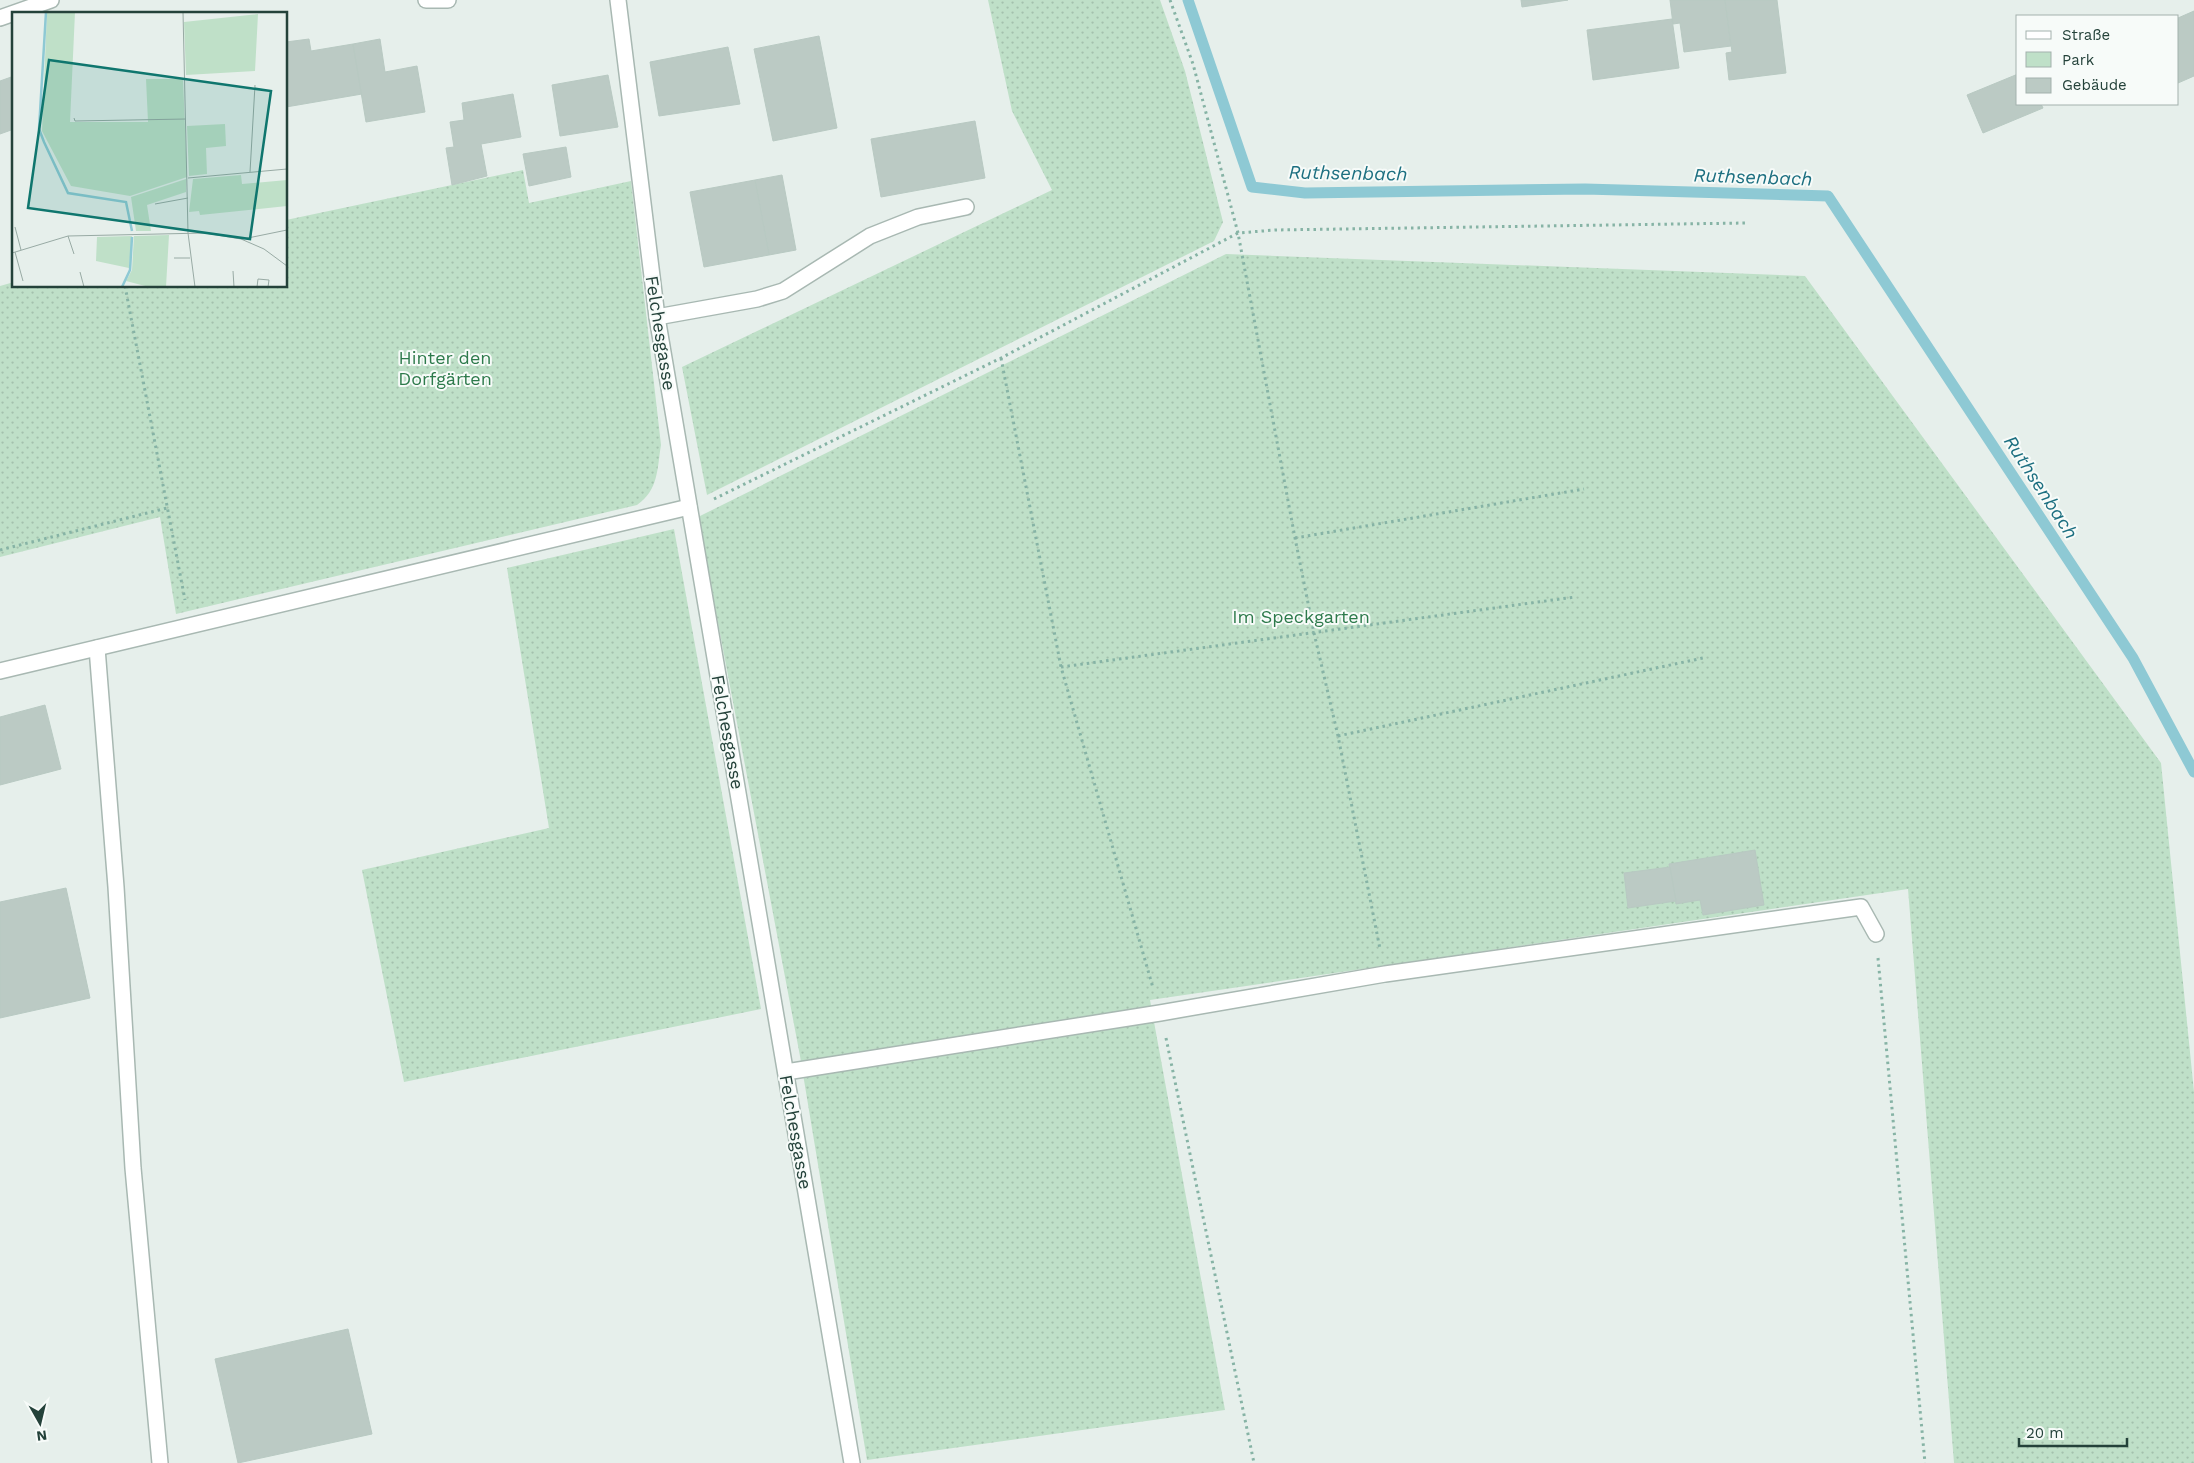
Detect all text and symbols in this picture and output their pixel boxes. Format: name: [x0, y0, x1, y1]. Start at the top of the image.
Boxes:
inset map: [12, 12, 288, 288]
legend: [2016, 15, 2179, 105]
text: Straße: [2062, 26, 2110, 44]
text: Park: [2062, 51, 2095, 69]
text: Gebäude: [2062, 76, 2127, 94]
water label: Ruthsenbach: [1288, 160, 1408, 186]
water label: Ruthsenbach: [1693, 163, 1813, 191]
street label: Felchesgasse: [642, 274, 680, 392]
park label: Hinter den Dorfgärten: [398, 347, 492, 389]
water label: Ruthsenbach: [1999, 431, 2083, 543]
park label: Im Speckgarten: [1232, 606, 1370, 627]
street label: Felchesgasse: [708, 673, 748, 791]
street label: Felchesgasse: [776, 1073, 816, 1191]
north arrow: [15, 1398, 65, 1448]
scale bar: [2019, 1416, 2126, 1448]
text: 20 m: [2026, 1424, 2064, 1442]
text: N: [36, 1427, 48, 1445]

